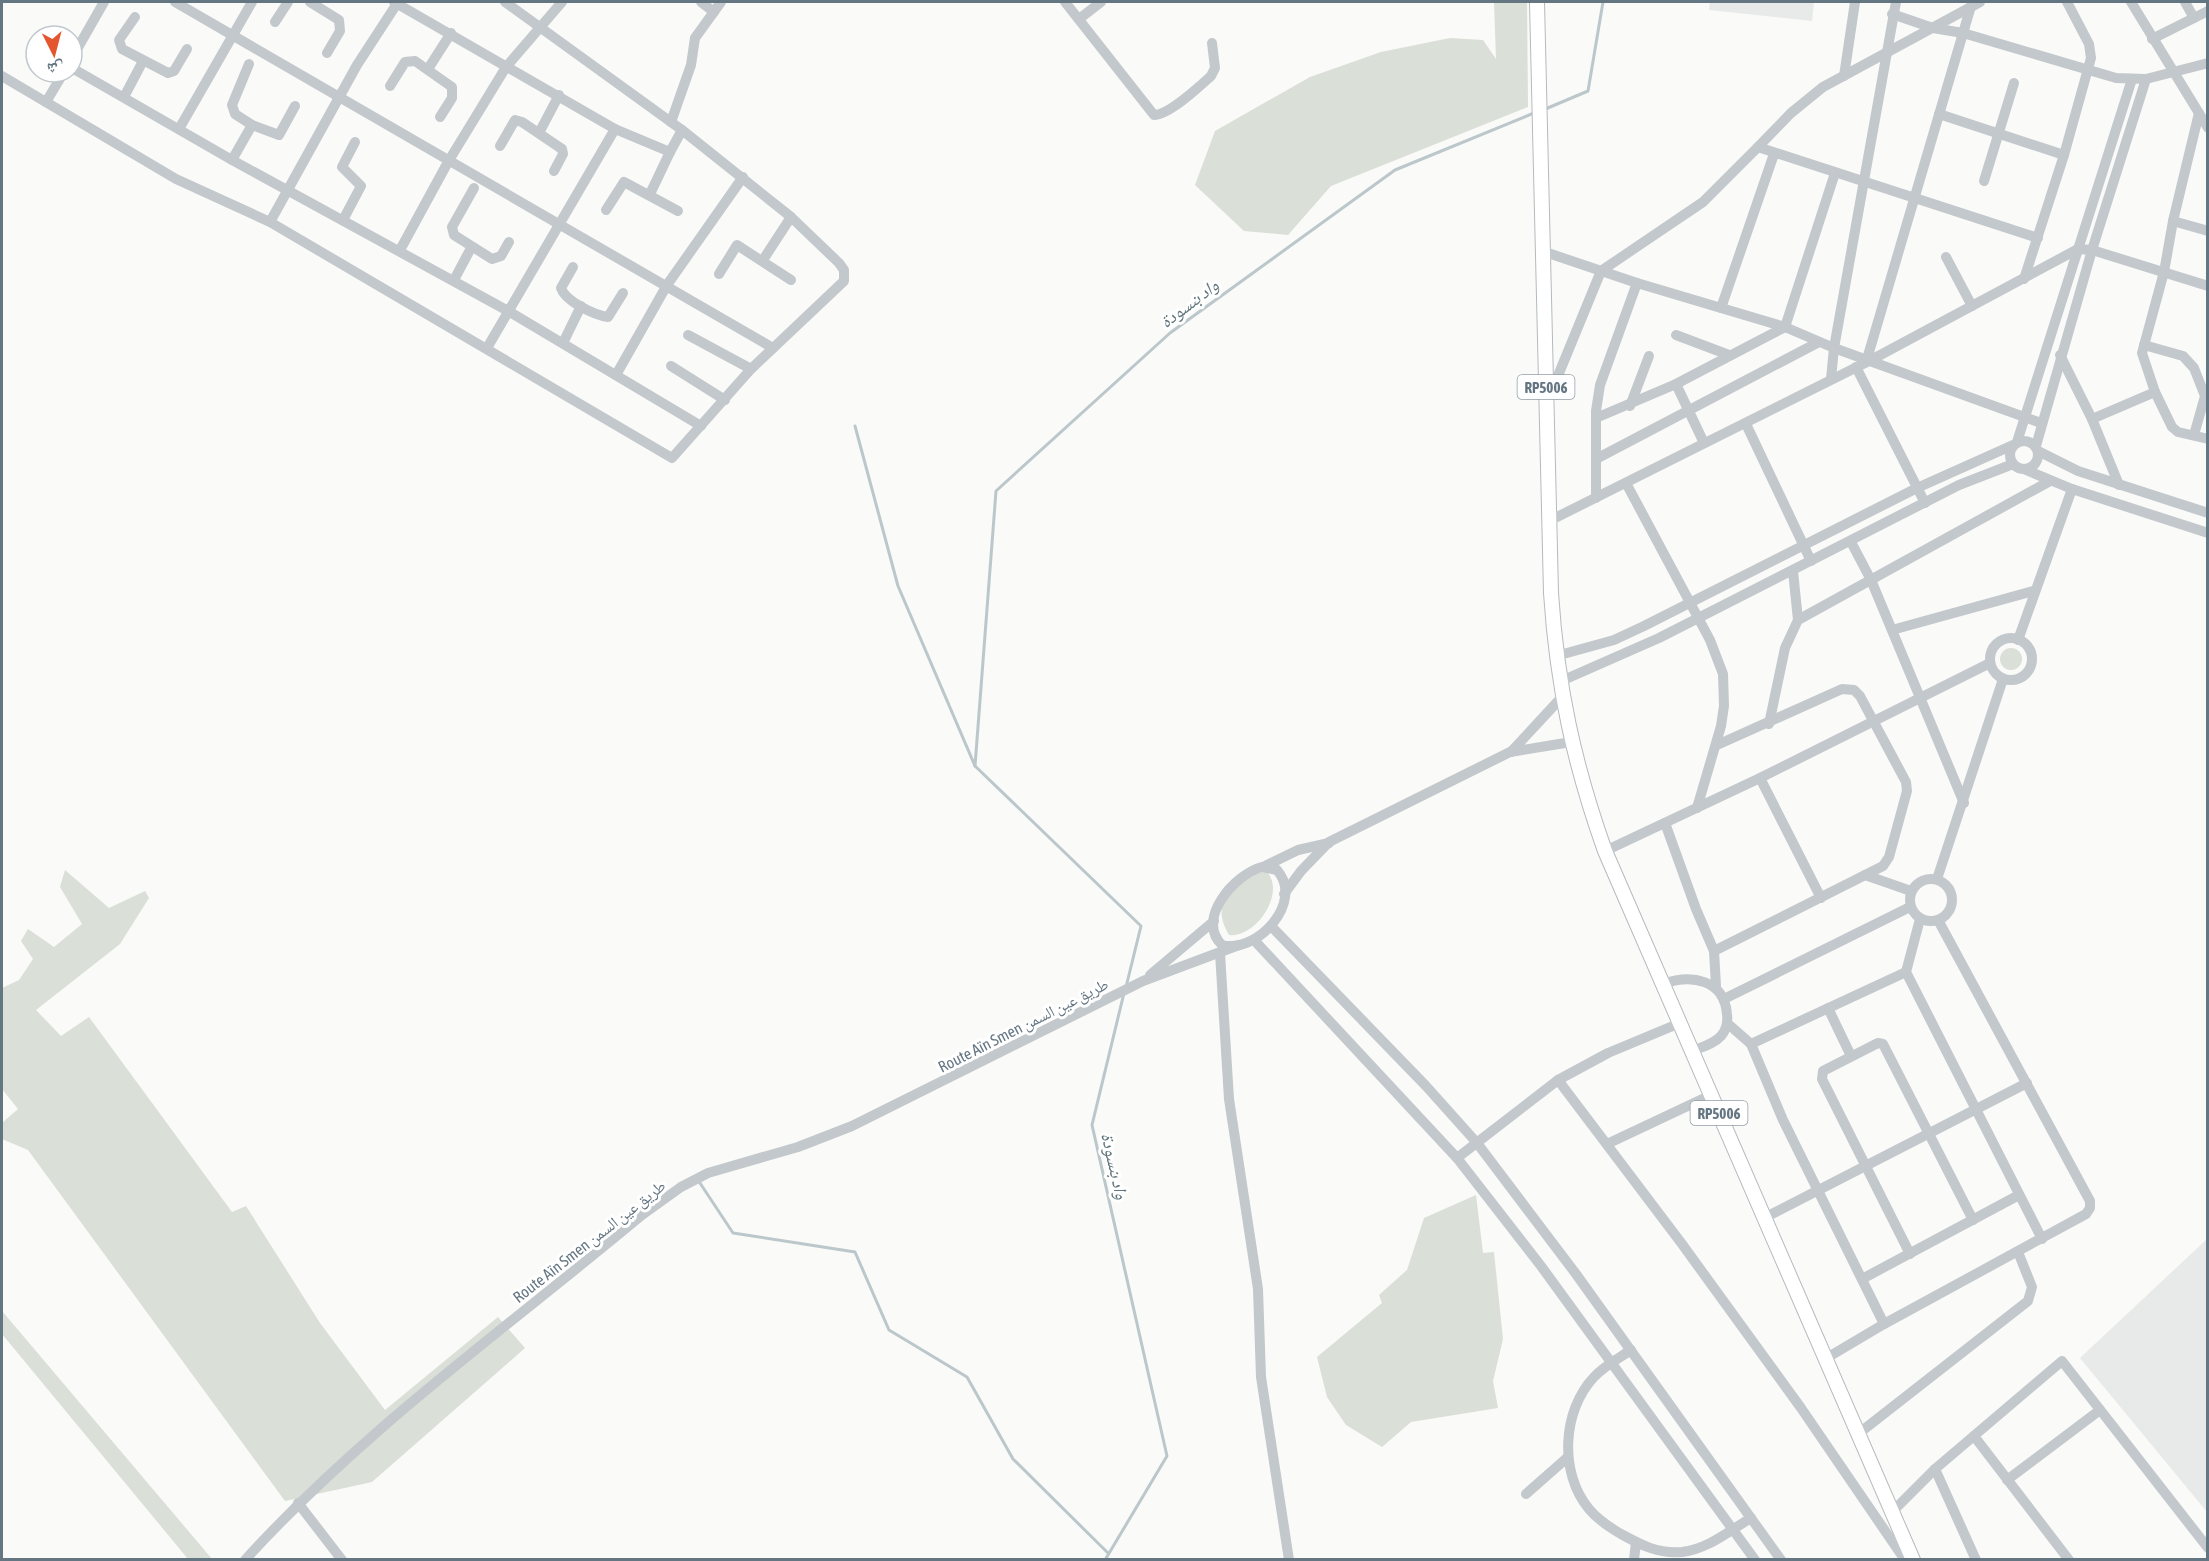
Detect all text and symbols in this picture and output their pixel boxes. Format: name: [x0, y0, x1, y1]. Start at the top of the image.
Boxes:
north arrow: [24, 24, 84, 84]
text: ش: [46, 58, 65, 79]
water label: واد بنسودة: [1156, 274, 1223, 332]
road number: RP5006: [1518, 375, 1574, 399]
street label: Route Aïn Smen طريق عين السمن: [935, 974, 1112, 1078]
road number: RP5006: [1690, 1101, 1748, 1125]
water label: واد بنسودة: [1097, 1131, 1133, 1202]
street label: Route Aïn Smen طريق عين السمن: [509, 1176, 670, 1308]

